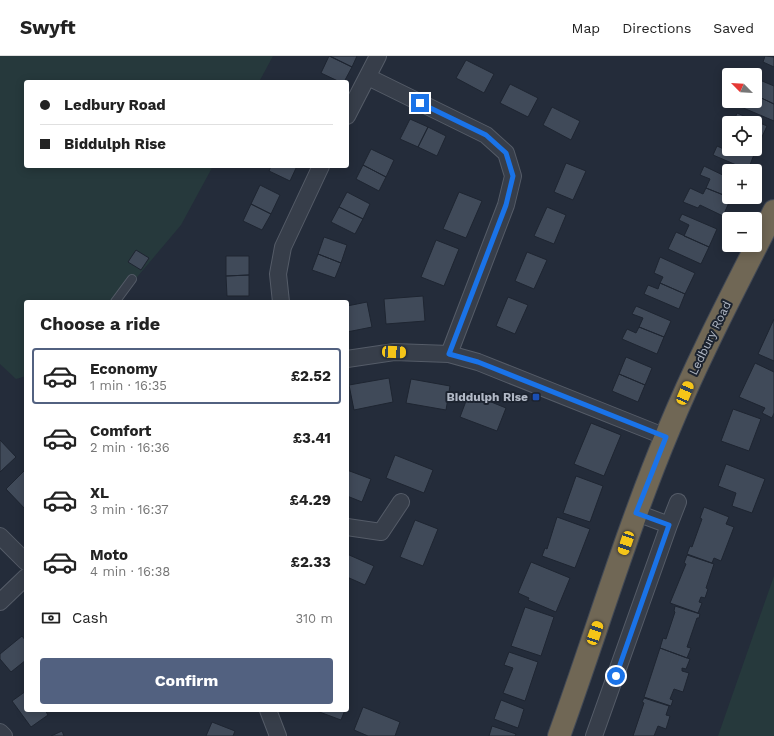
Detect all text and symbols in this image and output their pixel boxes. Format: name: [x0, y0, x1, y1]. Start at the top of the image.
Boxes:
text: Swyft: [20, 16, 76, 39]
text: Map: [572, 20, 600, 36]
text: Directions: [622, 20, 691, 36]
text: Saved: [713, 20, 754, 36]
north arrow: [722, 68, 762, 108]
map controls: [722, 68, 762, 252]
route end: [411, 94, 429, 112]
text: Ledbury Road: [64, 96, 166, 114]
button: locate: [722, 116, 762, 156]
text: Biddulph Rise: [64, 135, 166, 153]
button: +: [722, 164, 762, 204]
button: −: [722, 212, 762, 252]
street label: Ledbury Road: [686, 299, 734, 377]
text: Choose a ride: [40, 313, 160, 334]
car: [382, 345, 406, 359]
icon: car: [42, 358, 78, 394]
text: Economy: [90, 360, 157, 378]
text: £2.52: [291, 367, 331, 385]
text: 1 min · 16:35: [90, 378, 167, 393]
car: [675, 380, 695, 406]
place label: Biddulph Rise: [446, 390, 528, 404]
marker: Biddulph Rise: [531, 392, 541, 402]
icon: car: [42, 420, 78, 456]
text: Comfort: [90, 422, 151, 440]
text: £3.41: [293, 429, 331, 447]
text: 2 min · 16:36: [90, 440, 170, 455]
icon: car: [42, 482, 78, 518]
text: XL: [90, 484, 109, 502]
text: £4.29: [290, 491, 331, 509]
text: 3 min · 16:37: [90, 502, 169, 517]
car: [616, 530, 636, 556]
icon: car: [42, 544, 78, 580]
text: Moto: [90, 546, 128, 564]
text: £2.33: [291, 553, 331, 571]
text: 4 min · 16:38: [90, 564, 170, 579]
icon: cash: [40, 607, 62, 629]
text: Cash: [72, 609, 108, 627]
text: 310 m: [295, 611, 333, 626]
car: [585, 620, 605, 646]
button: Confirm: [40, 658, 333, 704]
route start: [607, 667, 625, 685]

